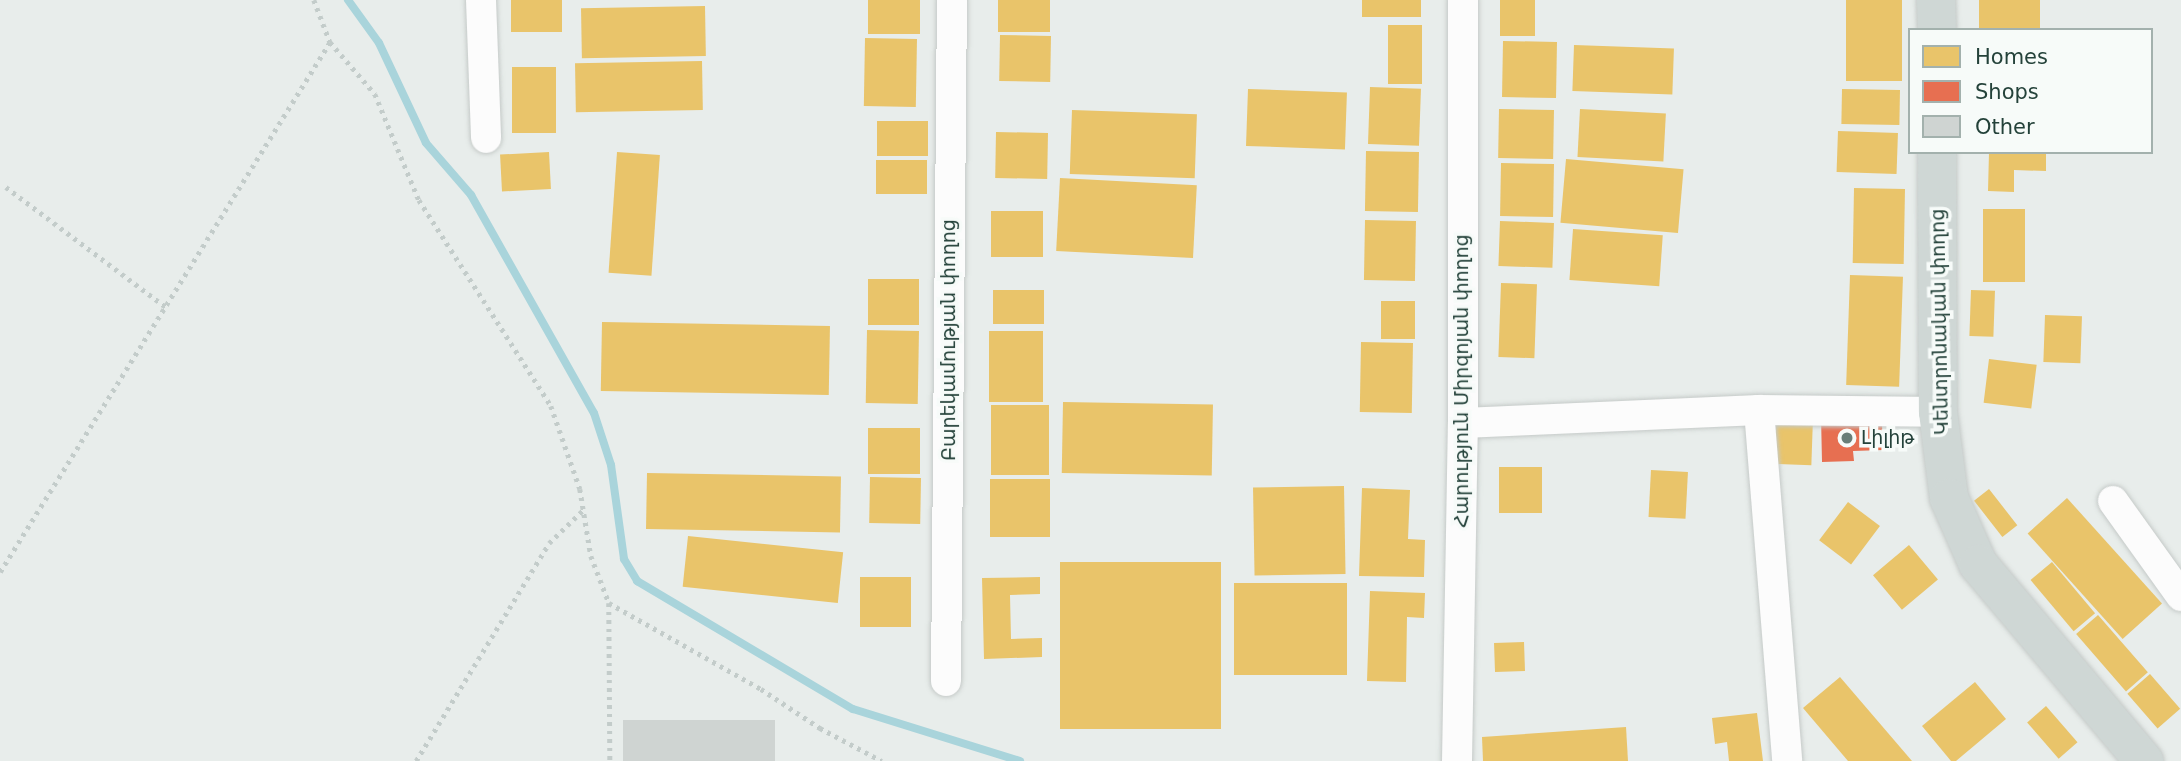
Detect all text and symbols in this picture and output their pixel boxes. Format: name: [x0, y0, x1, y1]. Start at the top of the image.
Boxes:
legend: [1908, 28, 2153, 154]
text: Homes: [1975, 45, 2048, 69]
text: Shops: [1975, 80, 2039, 104]
text: Other: [1975, 115, 2035, 139]
street label: Կենտրոնական փողոց: [1927, 209, 1953, 435]
street label: Բարեկամության փողոց: [938, 219, 960, 461]
street label: Հարություն Միրզոյան փողոց: [1451, 234, 1473, 528]
place label: Լիլիթ: [1861, 427, 1914, 449]
marker: Լիլիթ: [1839, 430, 1855, 446]

